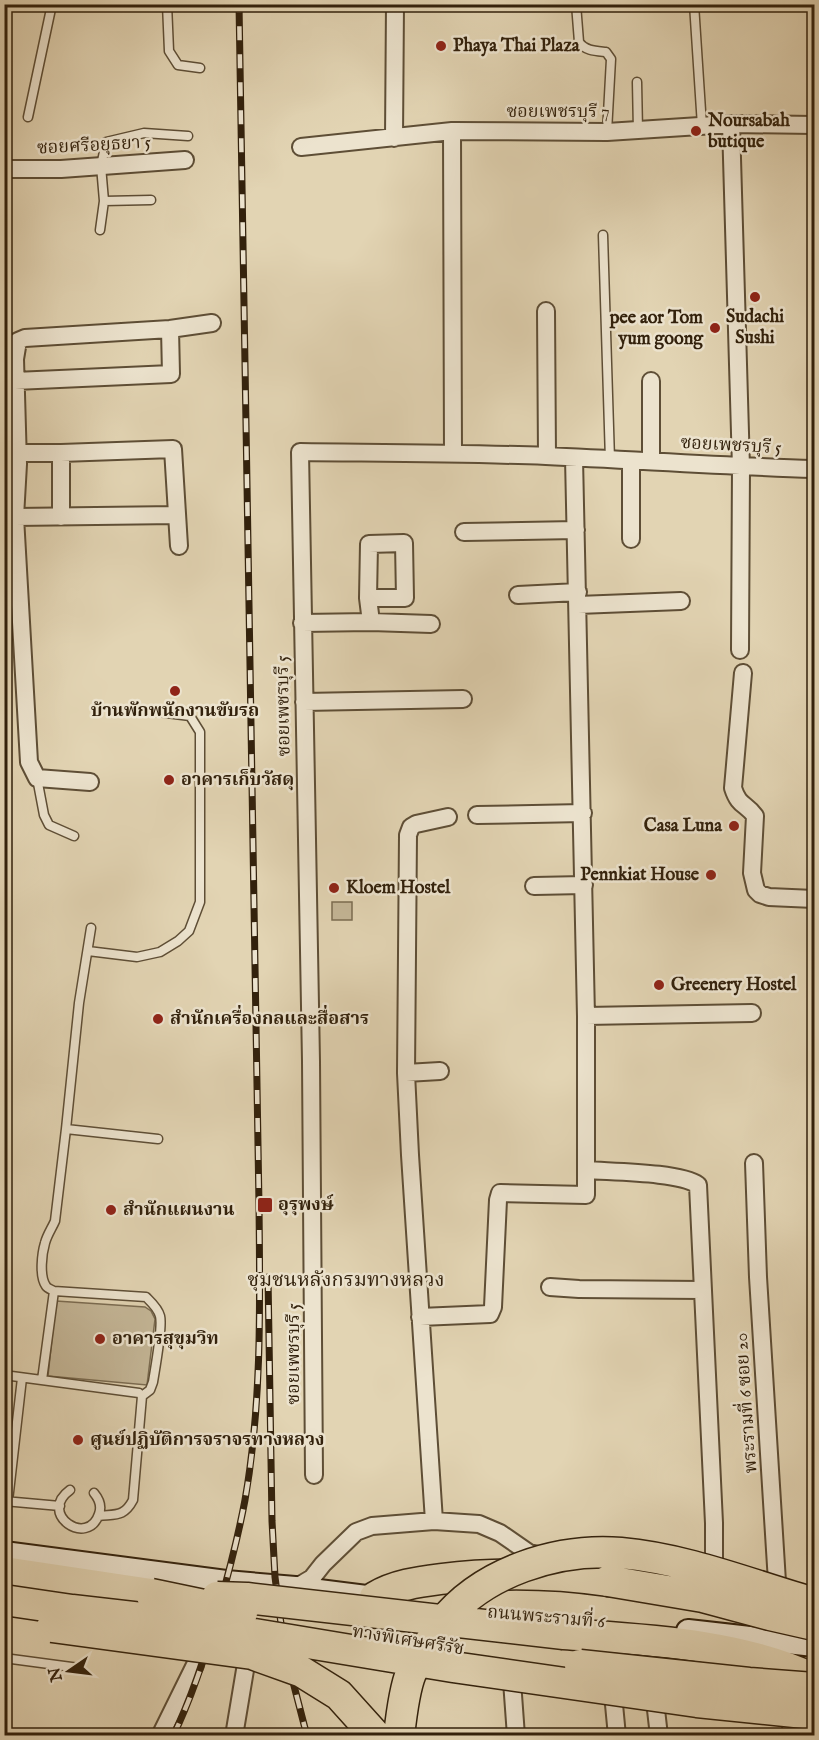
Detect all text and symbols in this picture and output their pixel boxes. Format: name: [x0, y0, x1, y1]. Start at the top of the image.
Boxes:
place label: Phaya Thai Plaza: [453, 35, 581, 58]
marker: Phaya Thai Plaza: [434, 39, 448, 53]
street label: ซอยเพชรบุรี 7: [506, 101, 610, 124]
place label: Noursabah butique: [707, 110, 790, 154]
marker: Noursabah butique: [689, 124, 703, 138]
street label: ซอยศรีอยุธยา 5: [36, 131, 152, 160]
marker: Sudachi Sushi: [748, 290, 762, 304]
place label: Sudachi Sushi: [726, 306, 784, 350]
place label: pee aor Tom yum goong: [609, 307, 704, 351]
marker: pee aor Tom yum goong: [708, 321, 722, 335]
street label: ซอยเพชรบุรี 5: [680, 432, 783, 460]
street label: ซอยเพชรบุรี 5: [272, 655, 296, 757]
marker: บ้านพักพนักงานขับรถ: [168, 684, 182, 698]
place label: บ้านพักพนักงานขับรถ: [91, 700, 259, 723]
place label: อาคารเก็บวัสดุ: [181, 769, 294, 792]
marker: อาคารเก็บวัสดุ: [162, 773, 176, 787]
place label: Casa Luna: [644, 815, 723, 838]
marker: Casa Luna: [727, 819, 741, 833]
place label: Pennkiat House: [580, 864, 700, 887]
marker: Pennkiat House: [704, 868, 718, 882]
place label: Kloem Hostel: [346, 877, 451, 900]
marker: Kloem Hostel: [327, 881, 341, 895]
place label: Greenery Hostel: [671, 974, 797, 997]
marker: Greenery Hostel: [652, 978, 666, 992]
place label: สำนักเครื่องกลและสื่อสาร: [170, 1004, 369, 1031]
marker: สำนักเครื่องกลและสื่อสาร: [151, 1012, 165, 1026]
place label: อุรุพงษ์: [278, 1194, 334, 1217]
marker: อุรุพงษ์: [256, 1196, 274, 1214]
place label: สำนักแผนงาน: [123, 1199, 235, 1222]
marker: สำนักแผนงาน: [104, 1203, 118, 1217]
district label: ชุมชนหลังกรมทางหลวง: [248, 1268, 444, 1293]
street label: ซอยเพชรบุรี 5: [283, 1303, 306, 1405]
place label: อาคารสุขุมวิท: [112, 1328, 219, 1351]
marker: อาคารสุขุมวิท: [93, 1332, 107, 1346]
street label: พระรามที่ 6 ซอย 20: [727, 1332, 763, 1474]
place label: ศูนย์ปฏิบัติการจราจรทางหลวง: [90, 1429, 324, 1452]
marker: ศูนย์ปฏิบัติการจราจรทางหลวง: [71, 1433, 85, 1447]
street label: ถนนพระรามที่ 6: [486, 1597, 607, 1635]
street label: ทางพิเศษศรีรัช: [350, 1621, 466, 1661]
north arrow: [39, 1641, 99, 1701]
text: N: [45, 1665, 68, 1684]

